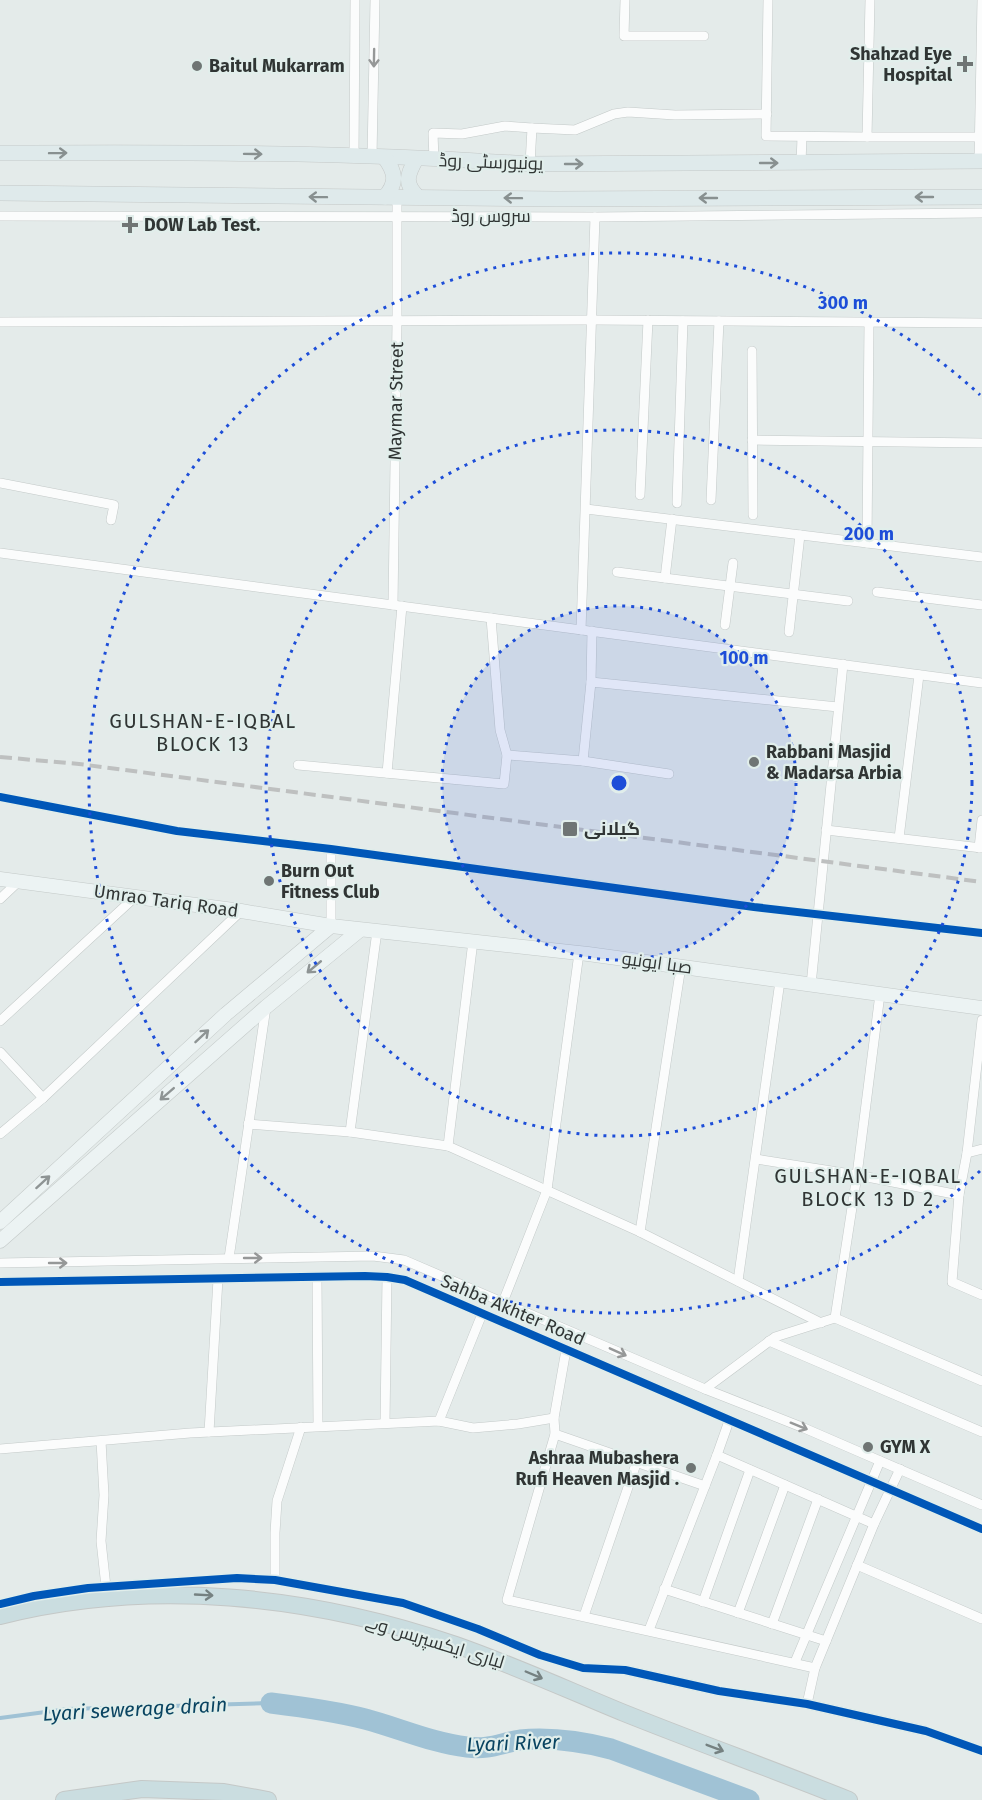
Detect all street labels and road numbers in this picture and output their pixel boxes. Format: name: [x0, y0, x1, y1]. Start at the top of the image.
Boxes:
street label: یونیورسٹی روڈ: [438, 149, 544, 175]
street label: سروس روڈ: [451, 205, 531, 227]
street label: Maymar Street: [384, 341, 408, 460]
street label: Umrao Tariq Road: [92, 880, 240, 922]
street label: صبا ایونیو: [620, 947, 694, 979]
street label: Sahba Akhter Road: [438, 1270, 588, 1350]
street label: لیاری ایکسپریس وے: [363, 1610, 507, 1674]

